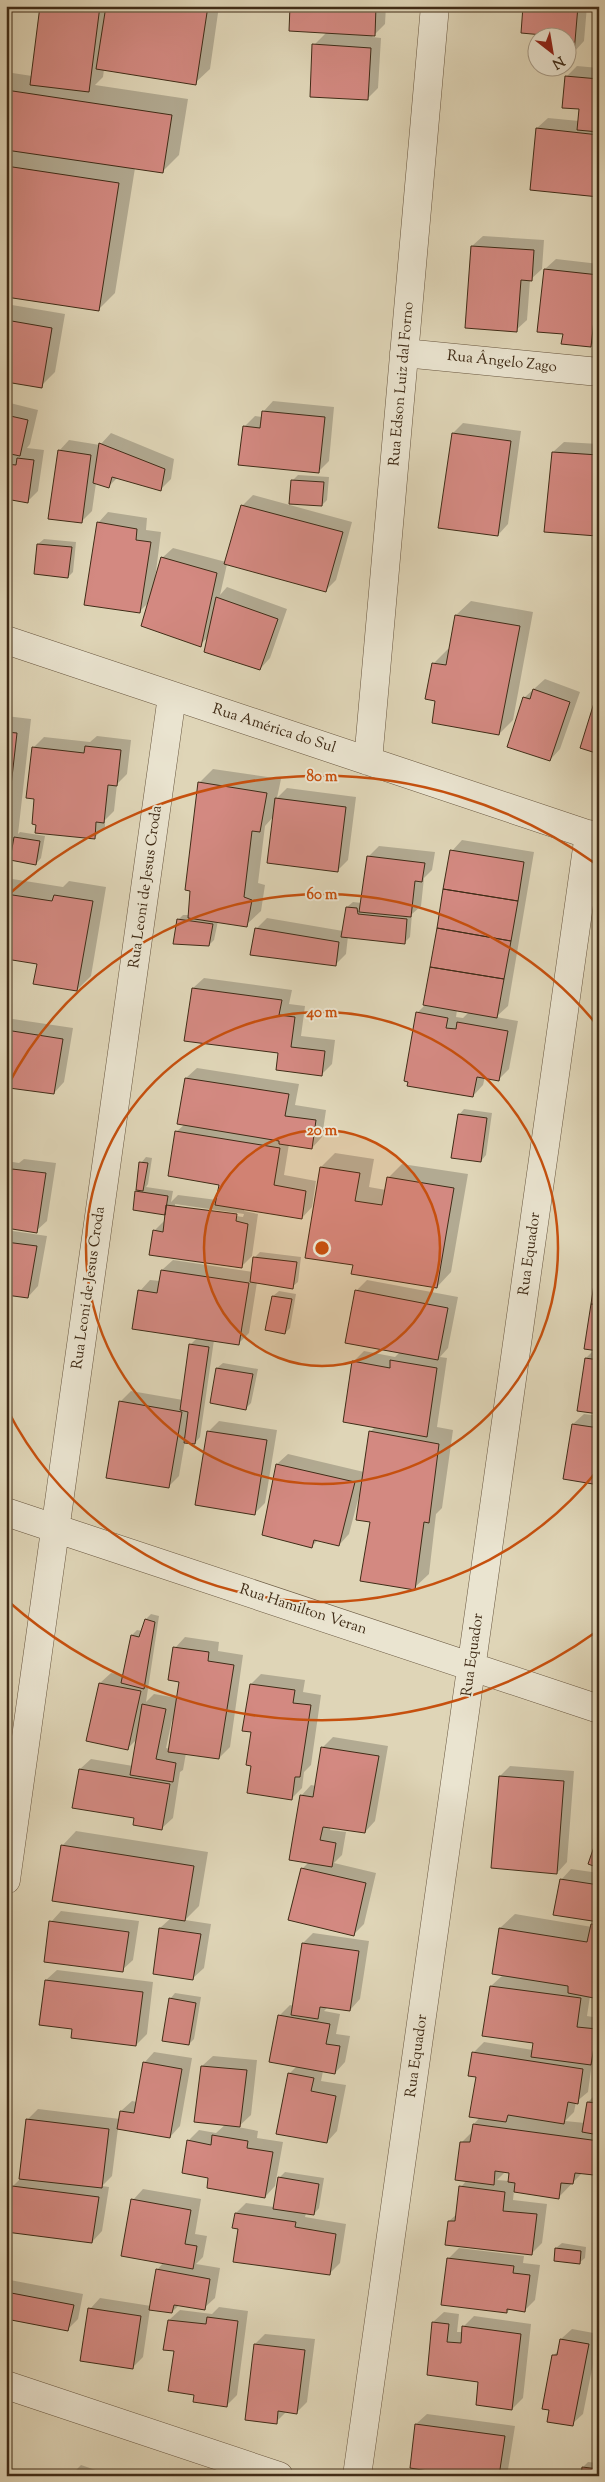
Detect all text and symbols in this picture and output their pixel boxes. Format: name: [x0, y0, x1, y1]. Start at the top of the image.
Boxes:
north arrow: [528, 28, 578, 78]
text: N: [548, 50, 568, 73]
street label: Rua Edson Luiz dal Forno: [384, 301, 420, 467]
street label: Rua Ângelo Zago: [446, 345, 558, 378]
street label: Rua América do Sul: [210, 699, 338, 759]
text: 80 m: [306, 767, 338, 788]
street label: Rua Leoni de Jesus Croda: [124, 804, 168, 970]
text: 60 m: [307, 885, 338, 906]
text: 40 m: [306, 1003, 338, 1024]
text: 20 m: [307, 1121, 338, 1142]
street label: Rua Leoni de Jesus Croda: [67, 1205, 111, 1371]
street label: Rua Equador: [514, 1211, 546, 1297]
centre of rings: [313, 1239, 331, 1257]
street label: Rua Hamilton Veran: [237, 1579, 370, 1641]
street label: Rua Equador: [457, 1612, 489, 1698]
street label: Rua Equador: [401, 2013, 433, 2099]

